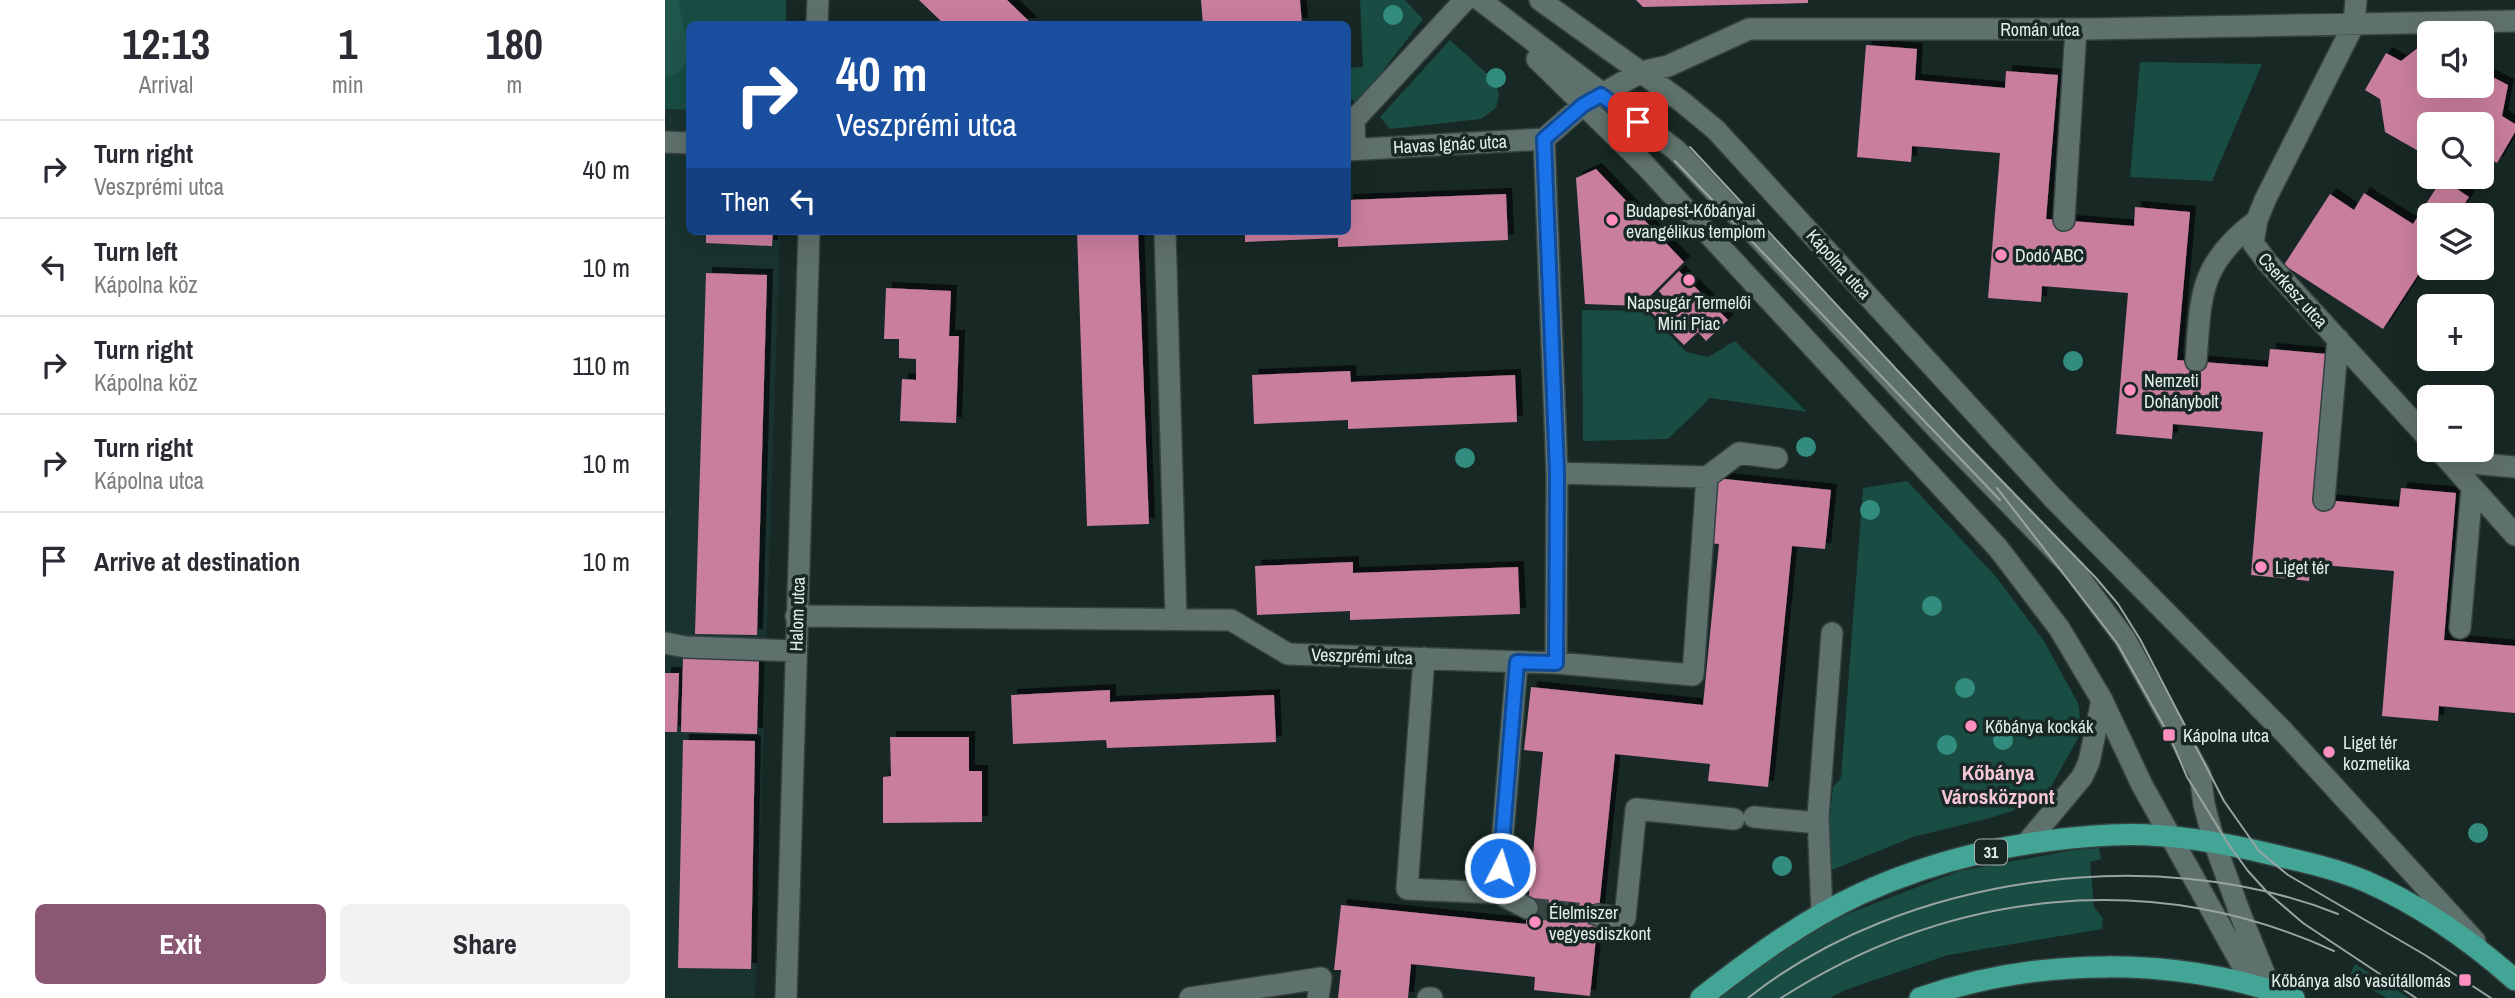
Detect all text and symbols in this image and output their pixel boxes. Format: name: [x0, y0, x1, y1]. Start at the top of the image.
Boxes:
text: 12:13: [122, 16, 210, 72]
text: 1: [338, 16, 357, 72]
text: 180: [486, 16, 543, 72]
street label: Román utca: [2000, 17, 2080, 42]
map controls: [2417, 21, 2494, 462]
button: sound: [2417, 21, 2494, 98]
text: 40 m: [836, 40, 928, 106]
icon: right: [721, 49, 812, 140]
text: Arrival: [139, 69, 193, 100]
text: min: [332, 69, 364, 100]
text: m: [506, 69, 522, 100]
pin: [1608, 92, 1668, 152]
text: Veszprémi utca: [836, 103, 1017, 146]
icon: arrive: [1619, 103, 1657, 141]
button: search: [2417, 112, 2494, 189]
street label: Havas Ignác utca: [1392, 129, 1508, 159]
text: Turn right: [94, 136, 193, 171]
icon: right: [35, 150, 73, 188]
text: 40 m: [583, 152, 630, 187]
text: Veszprémi utca: [94, 171, 224, 202]
icon: left: [784, 182, 822, 220]
text: Then: [721, 184, 770, 219]
place label: Budapest-Kőbányai evangélikus templom: [1626, 198, 1765, 244]
button: layers: [2417, 203, 2494, 280]
marker: Budapest-Kőbányai evangélikus templom: [1604, 212, 1620, 228]
street label: Kápolna utca: [1801, 224, 1877, 304]
text: Turn left: [94, 234, 178, 269]
place label: Dodó ABC: [2015, 243, 2084, 268]
marker: Dodó ABC: [1993, 247, 2009, 263]
street label: Cserkesz utca: [2252, 247, 2334, 333]
icon: left: [35, 248, 73, 286]
text: 10 m: [583, 250, 630, 285]
text: Kápolna köz: [94, 269, 198, 300]
marker: Napsugár Termelői Mini Piac: [1681, 272, 1697, 288]
place label: Napsugár Termelői Mini Piac: [1627, 290, 1751, 336]
button: +: [2417, 294, 2494, 371]
text: Turn right: [94, 332, 193, 367]
icon: right: [35, 346, 73, 384]
text: 110 m: [572, 348, 630, 383]
text: Kápolna köz: [94, 367, 198, 398]
place label: Nemzeti Dohánybolt: [2144, 368, 2219, 414]
marker: Nemzeti Dohánybolt: [2122, 382, 2138, 398]
button: −: [2417, 385, 2494, 462]
text: Turn right: [94, 430, 193, 465]
icon: right: [35, 444, 73, 482]
text: 10 m: [583, 446, 630, 481]
text: Kápolna utca: [94, 465, 204, 496]
icon: arrive: [35, 542, 73, 580]
text: Arrive at destination: [94, 544, 300, 579]
text: 10 m: [583, 544, 630, 579]
place label: Liget tér: [2275, 555, 2329, 580]
marker: Liget tér: [2253, 559, 2269, 575]
street label: Halom utca: [783, 576, 811, 652]
street label: Veszprémi utca: [1311, 642, 1413, 670]
place label: Kőbánya kockák: [1985, 714, 2094, 739]
marker: Kőbánya kockák: [1963, 718, 1979, 734]
place label: Kápolna utca: [2183, 723, 2269, 748]
marker: Kápolna utca: [2161, 727, 2177, 743]
place label: Liget tér kozmetika: [2343, 730, 2410, 776]
marker: Liget tér kozmetika: [2321, 744, 2337, 760]
district label: Kőbánya Városközpont: [1942, 758, 2055, 811]
position arrow: [1463, 831, 1537, 905]
road number: 31: [1975, 839, 2007, 864]
place label: Élelmiszer vegyesdiszkont: [1549, 900, 1651, 946]
button: Exit: [35, 904, 326, 984]
button: Share: [340, 904, 630, 984]
marker: Élelmiszer vegyesdiszkont: [1527, 914, 1543, 930]
place label: Kőbánya alsó vasútállomás: [2271, 968, 2451, 993]
marker: Kőbánya alsó vasútállomás: [2457, 972, 2473, 988]

